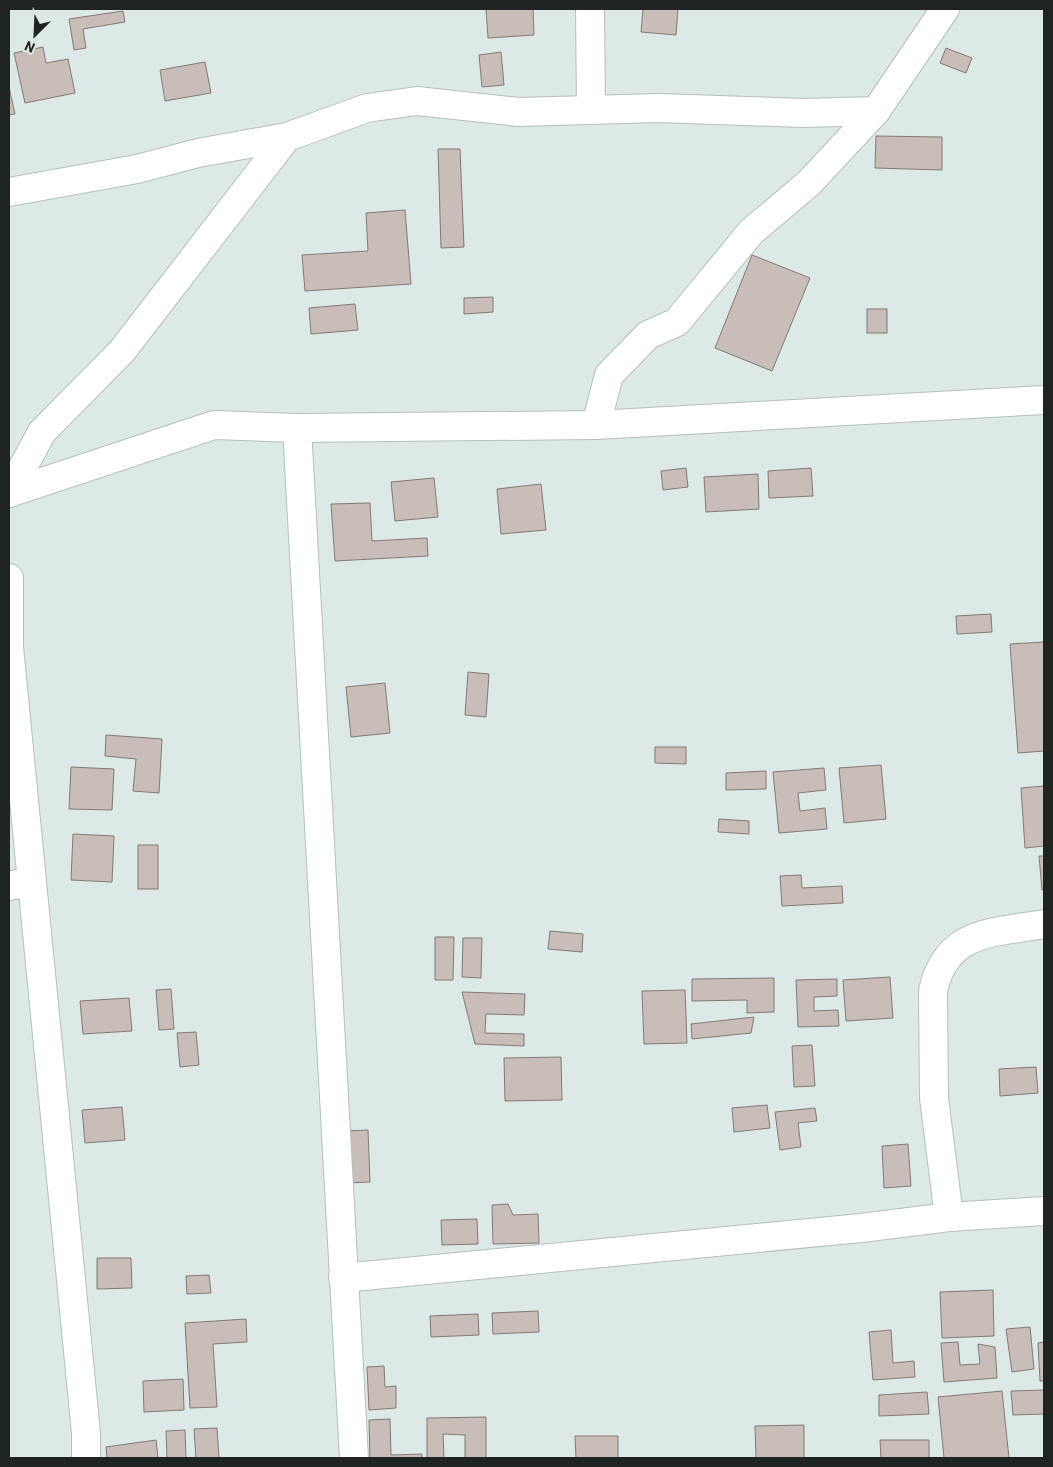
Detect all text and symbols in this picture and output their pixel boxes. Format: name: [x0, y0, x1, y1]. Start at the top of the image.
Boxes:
north arrow: [10, 10, 60, 60]
text: N: [22, 38, 37, 57]

